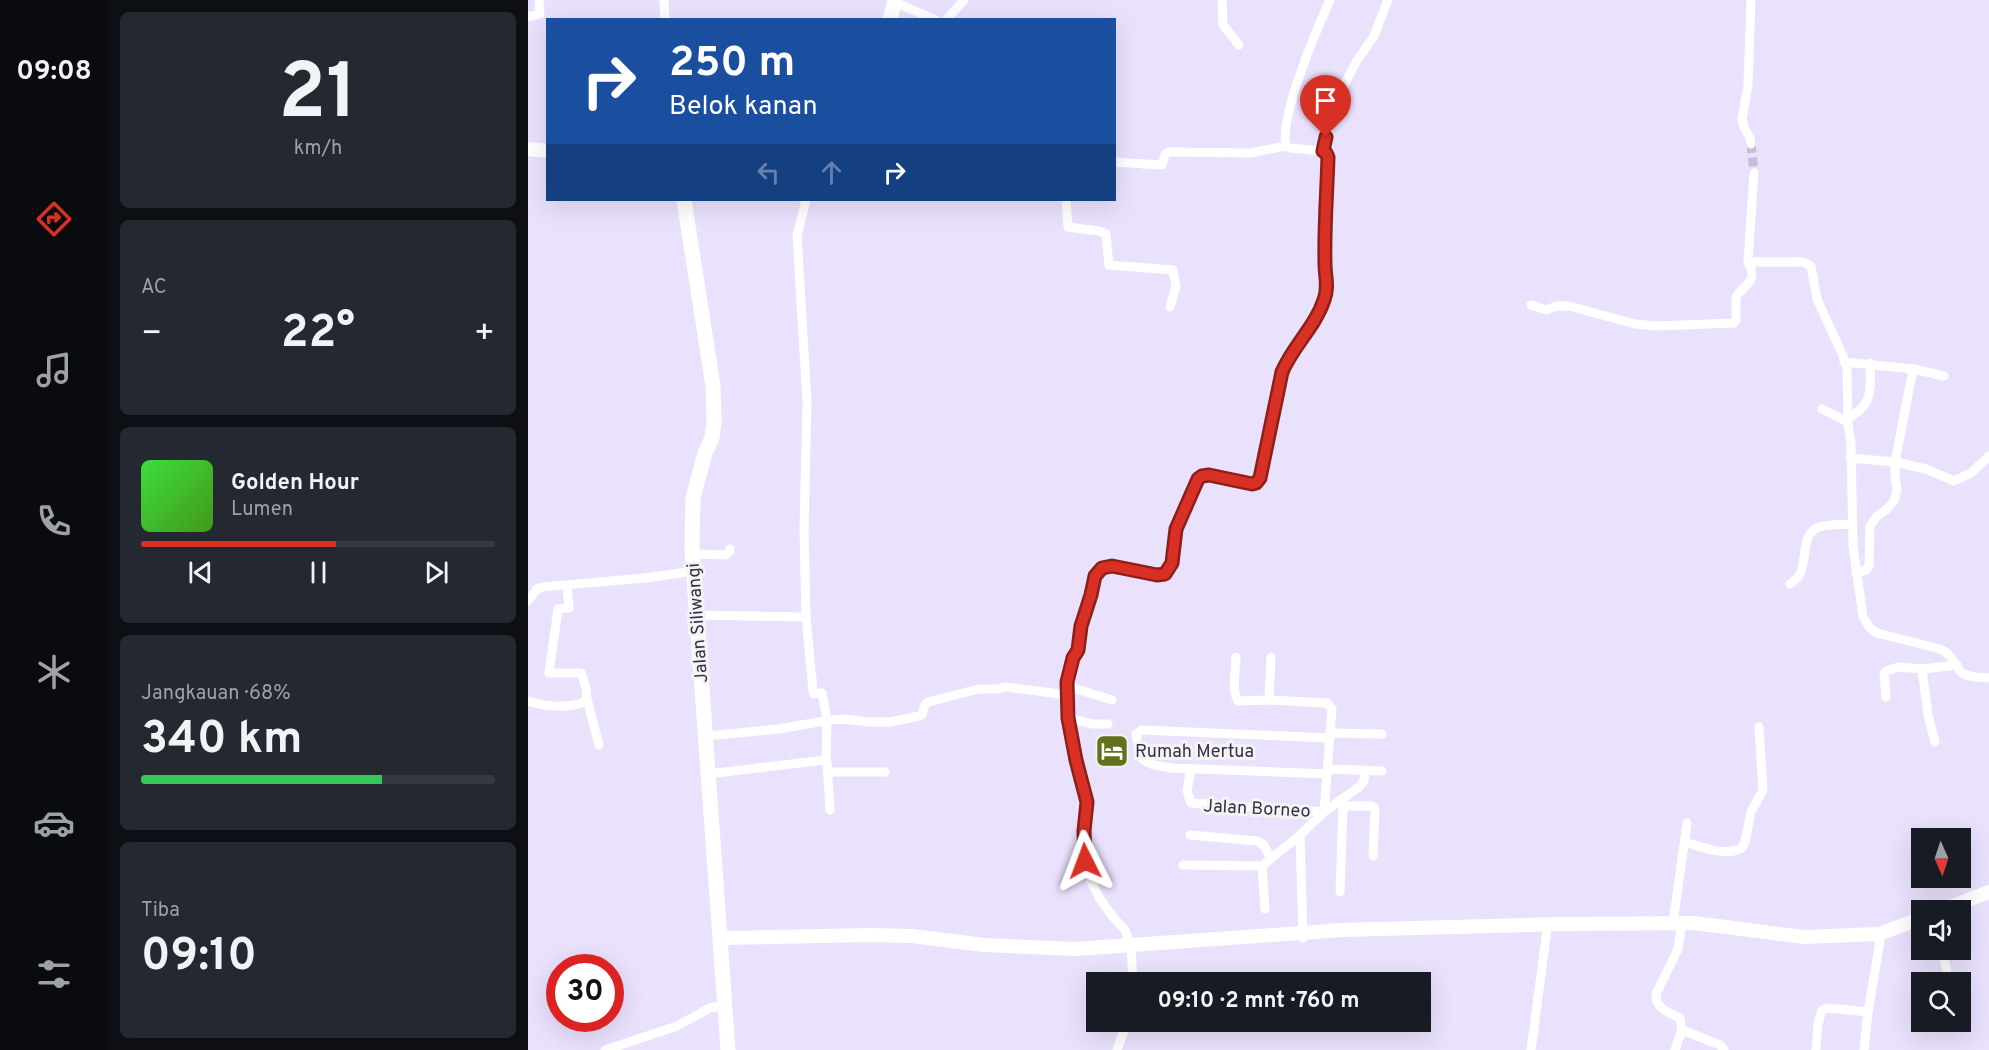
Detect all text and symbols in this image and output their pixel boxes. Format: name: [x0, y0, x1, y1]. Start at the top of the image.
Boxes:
text: 250 m: [669, 38, 795, 91]
icon: right: [570, 42, 648, 120]
text: 21: [279, 47, 357, 146]
text: 09:08: [16, 55, 92, 89]
pin: [1300, 75, 1351, 137]
icon: arrive: [1309, 84, 1342, 117]
text: Belok kanan: [669, 90, 818, 124]
text: km/h: [294, 136, 342, 162]
icon: left: [752, 156, 785, 189]
icon: ahead: [815, 156, 848, 189]
icon: right: [878, 156, 911, 189]
icon: directions: [33, 198, 75, 240]
text: AC: [141, 275, 167, 301]
text: 22°: [281, 306, 355, 363]
text: −: [141, 314, 162, 356]
text: +: [474, 314, 495, 356]
icon: music: [33, 349, 75, 391]
text: Golden Hour: [231, 470, 359, 497]
text: Lumen: [231, 497, 293, 523]
icon: phone: [33, 500, 75, 542]
icon: previous: [184, 556, 217, 589]
icon: pause: [302, 556, 335, 589]
icon: next: [420, 556, 453, 589]
street label: Jalan Siliwangi: [683, 562, 714, 684]
icon: climate: [33, 651, 75, 693]
text: Jangkauan · 68%: [141, 681, 291, 707]
text: 340 km: [141, 712, 302, 769]
hotel icon: Rumah Mertua: [1094, 733, 1130, 769]
place label: Rumah Mertua: [1135, 741, 1254, 764]
street label: Jalan Borneo: [1203, 795, 1311, 824]
icon: car: [33, 802, 75, 844]
north arrow: [1911, 828, 1971, 888]
map controls: [1911, 828, 1971, 1032]
position arrow: [1053, 829, 1117, 893]
text: Tiba: [141, 898, 180, 924]
button: sound: [1911, 900, 1971, 960]
text: 09:10: [141, 929, 257, 986]
icon: filters: [33, 953, 75, 995]
speed limit sign: 30: [546, 954, 624, 1032]
button: search: [1911, 972, 1971, 1032]
text: 09:10 · 2 mnt · 760 m: [1158, 988, 1359, 1015]

